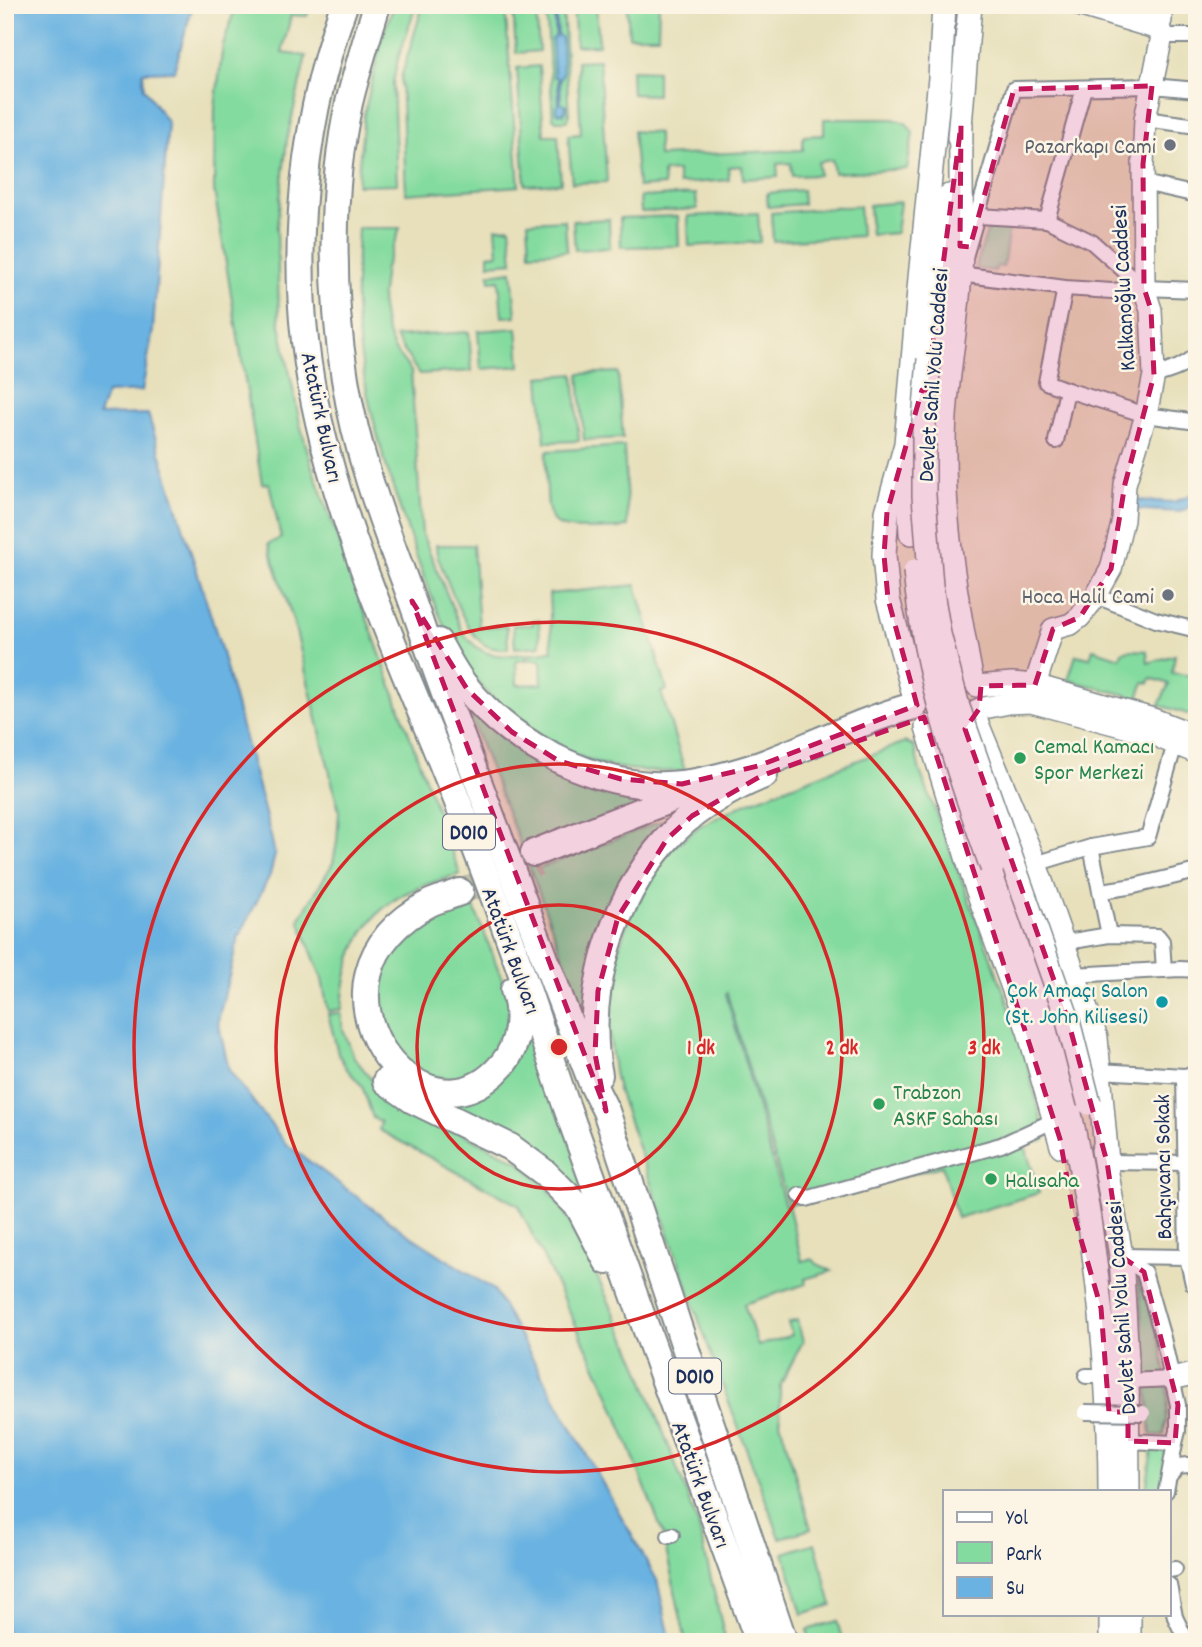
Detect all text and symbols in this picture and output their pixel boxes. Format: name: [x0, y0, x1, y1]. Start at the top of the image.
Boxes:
place label: Pazarkapı Cami: [1024, 132, 1156, 165]
marker: Pazarkapı Cami: [1162, 137, 1178, 153]
street label: Kalkanoğlu Caddesi: [1105, 204, 1146, 372]
street label: Devlet Sahil Yolu Caddesi: [912, 267, 959, 483]
street label: Atatürk Bulvarı: [290, 349, 350, 486]
place label: Hoca Halil Cami: [1022, 582, 1154, 615]
marker: Hoca Halil Cami: [1160, 587, 1176, 603]
place label: Cemal Kamacı Spor Merkezi: [1034, 732, 1154, 791]
marker: Cemal Kamacı Spor Merkezi: [1012, 750, 1028, 766]
road number: D010: [443, 814, 495, 850]
street label: Atatürk Bulvarı: [470, 883, 547, 1019]
place label: Çok Amaçı Salon (St. John Kilisesi): [1006, 976, 1148, 1035]
marker: Çok Amaçı Salon (St. John Kilisesi): [1154, 994, 1170, 1010]
centre of rings: [547, 1035, 571, 1059]
text: 1 dk: [687, 1035, 715, 1065]
text: 2 dk: [826, 1035, 859, 1065]
text: 3 dk: [968, 1035, 1001, 1065]
place label: Trabzon ASKF Sahası: [893, 1078, 998, 1137]
street label: Bahçıvancı Sokak: [1148, 1094, 1183, 1240]
marker: Trabzon ASKF Sahası: [871, 1096, 887, 1112]
place label: Halısaha: [1005, 1166, 1080, 1199]
marker: Halısaha: [983, 1171, 999, 1187]
street label: Devlet Sahil Yolu Caddesi: [1100, 1200, 1147, 1416]
road number: D010: [669, 1358, 721, 1394]
street label: Atatürk Bulvarı: [660, 1417, 737, 1553]
legend: [943, 1490, 1170, 1616]
text: Yol: [1006, 1505, 1028, 1535]
text: Park: [1006, 1541, 1042, 1571]
text: Su: [1006, 1575, 1024, 1605]

